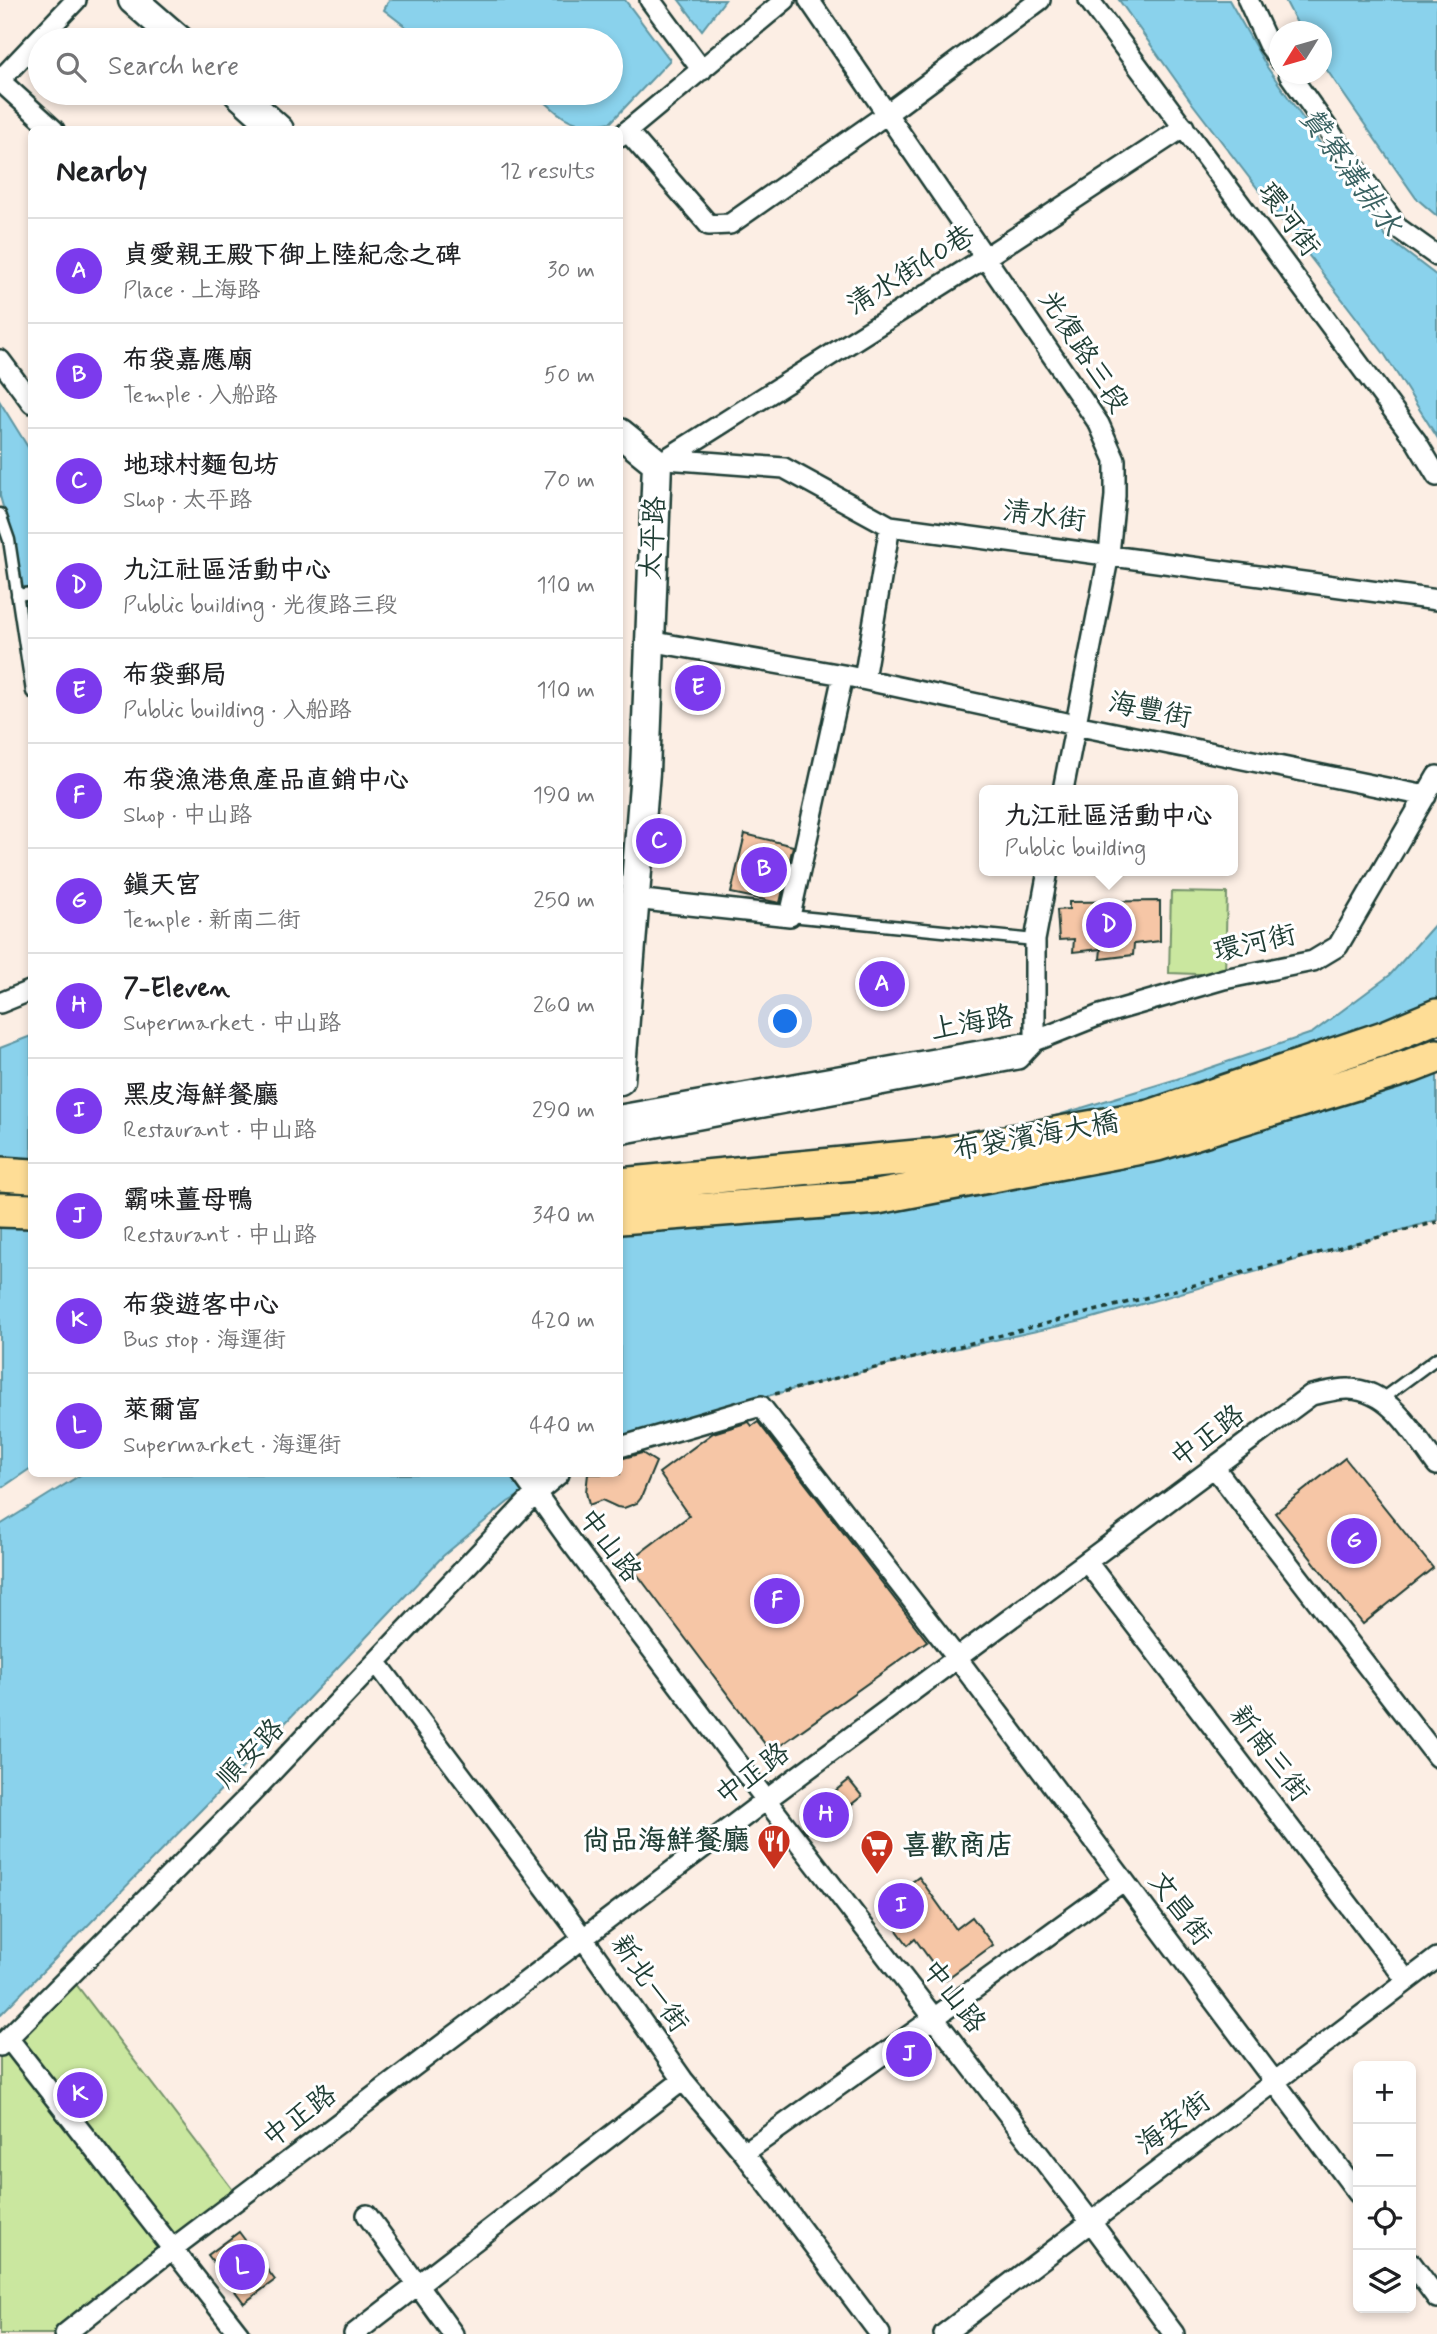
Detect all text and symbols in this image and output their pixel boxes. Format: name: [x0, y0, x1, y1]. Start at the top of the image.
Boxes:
north arrow: [1269, 21, 1332, 84]
search box: [28, 28, 623, 105]
icon: search: [52, 48, 90, 86]
text: Search here: [108, 50, 239, 84]
water label: 贊寮溝排水: [1290, 100, 1410, 245]
text: Nearby: [56, 152, 147, 191]
text: 12 results: [500, 157, 595, 187]
street label: 環河街: [1248, 175, 1328, 265]
street label: 清水街40巷: [840, 217, 983, 325]
text: 貞愛親王殿下御上陸紀念之碑: [123, 239, 461, 273]
text: A: [71, 256, 87, 286]
text: 30 m: [547, 256, 595, 286]
text: Place · 上海路: [123, 276, 260, 306]
street label: 光復路三段: [1029, 283, 1137, 421]
text: 布袋嘉應廟: [123, 344, 253, 378]
text: B: [72, 361, 86, 391]
text: 50 m: [544, 361, 595, 391]
text: Temple · 入船路: [123, 381, 278, 411]
text: 地球村麵包坊: [123, 449, 279, 483]
text: C: [71, 466, 87, 496]
text: 70 m: [543, 466, 595, 496]
text: Shop · 太平路: [123, 486, 252, 516]
street label: 清水街: [1000, 494, 1088, 540]
street label: 太平路: [633, 495, 675, 581]
text: 九江社區活動中心: [123, 554, 331, 588]
text: D: [71, 571, 87, 601]
text: 110 m: [536, 571, 595, 601]
text: Public building · 光復路三段: [123, 591, 397, 621]
text: 布袋郵局: [123, 659, 227, 693]
pin: E: [675, 662, 721, 714]
text: E: [72, 676, 86, 706]
text: 110 m: [536, 676, 595, 706]
street label: 海豐街: [1105, 685, 1195, 737]
text: Public building · 入船路: [123, 696, 351, 726]
text: 布袋漁港魚產品直銷中心: [123, 764, 409, 798]
text: F: [73, 781, 85, 811]
text: 190 m: [533, 781, 595, 811]
popup: [979, 785, 1238, 876]
text: 九江社區活動中心: [1004, 800, 1213, 834]
text: Shop · 中山路: [123, 801, 252, 831]
pin: C: [636, 815, 682, 867]
text: Public building: [1004, 834, 1146, 864]
pin: B: [741, 844, 787, 896]
text: 鎮天宮: [123, 869, 201, 903]
text: G: [71, 886, 87, 916]
text: 250 m: [533, 886, 595, 916]
pin: D: [1086, 899, 1132, 951]
text: Temple · 新南二街: [123, 906, 301, 936]
street label: 環河街: [1210, 917, 1300, 971]
pin: A: [859, 958, 905, 1010]
text: 7-Eleven: [123, 972, 230, 1006]
text: H: [71, 991, 87, 1021]
text: 260 m: [533, 991, 595, 1021]
street label: 上海路: [927, 998, 1017, 1050]
your location: [768, 1004, 802, 1038]
text: Supermarket · 中山路: [123, 1009, 341, 1039]
text: 黑皮海鮮餐廳: [123, 1079, 279, 1113]
text: I: [73, 1096, 85, 1126]
text: 290 m: [532, 1096, 595, 1126]
street label: 布袋濱海大橋: [950, 1104, 1122, 1170]
text: Restaurant · 中山路: [123, 1116, 317, 1146]
text: 霸味薑母鴨: [123, 1184, 253, 1218]
text: J: [72, 1201, 86, 1231]
text: 340 m: [532, 1201, 595, 1231]
text: Restaurant · 中山路: [123, 1221, 317, 1251]
text: 布袋遊客中心: [123, 1289, 279, 1323]
text: K: [71, 1306, 87, 1336]
text: 420 m: [531, 1306, 595, 1336]
text: Bus stop · 海運街: [123, 1326, 286, 1356]
text: 萊爾富: [123, 1394, 201, 1428]
street label: 中正路: [1163, 1397, 1253, 1477]
text: L: [72, 1411, 86, 1441]
text: 440 m: [529, 1411, 595, 1441]
text: Supermarket · 海運街: [123, 1431, 341, 1461]
street label: 中山路: [569, 1501, 649, 1591]
pin: G: [1331, 1515, 1377, 1567]
pin: F: [754, 1575, 800, 1627]
street label: 新南三街: [1221, 1698, 1317, 1810]
street label: 順安路: [209, 1711, 293, 1797]
street label: 中正路: [708, 1735, 798, 1815]
pin: H: [803, 1789, 849, 1841]
restaurant icon: 尚品海鮮餐廳: [755, 1822, 793, 1871]
place label: 尚品海鮮餐廳: [582, 1823, 750, 1860]
supermarket icon: 喜歡商店: [858, 1827, 896, 1876]
place label: 喜歡商店: [902, 1828, 1014, 1865]
street label: 文昌街: [1139, 1864, 1219, 1954]
pin: I: [878, 1880, 924, 1932]
street label: 新北一街: [602, 1928, 696, 2040]
street label: 中山路: [913, 1953, 993, 2041]
pin: J: [886, 2028, 932, 2080]
map controls: [1353, 2061, 1416, 2313]
button: +: [1353, 2061, 1416, 2124]
pin: K: [57, 2069, 103, 2121]
street label: 中正路: [255, 2077, 345, 2157]
street label: 海安街: [1129, 2084, 1219, 2164]
button: −: [1353, 2124, 1416, 2187]
button: locate: [1353, 2187, 1416, 2250]
pin: L: [219, 2241, 265, 2293]
button: layers: [1353, 2250, 1416, 2313]

